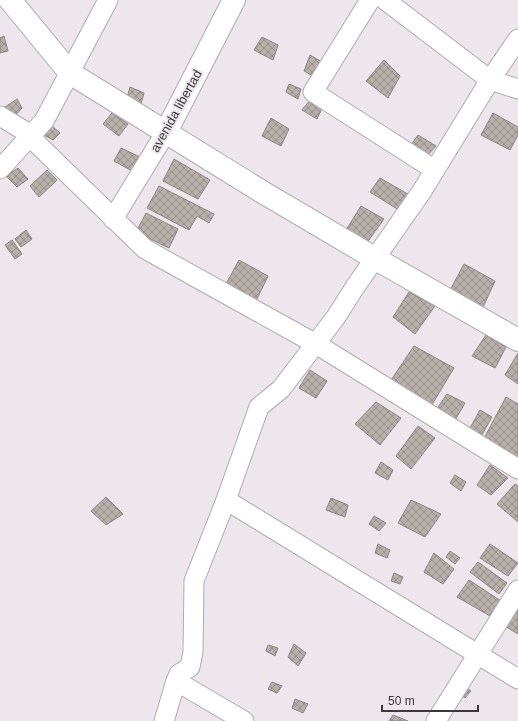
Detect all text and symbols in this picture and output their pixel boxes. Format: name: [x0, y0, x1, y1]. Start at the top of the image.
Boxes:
street label: avenida libertad: [147, 67, 205, 155]
scale bar: [382, 687, 478, 713]
text: 50 m: [388, 694, 415, 708]

